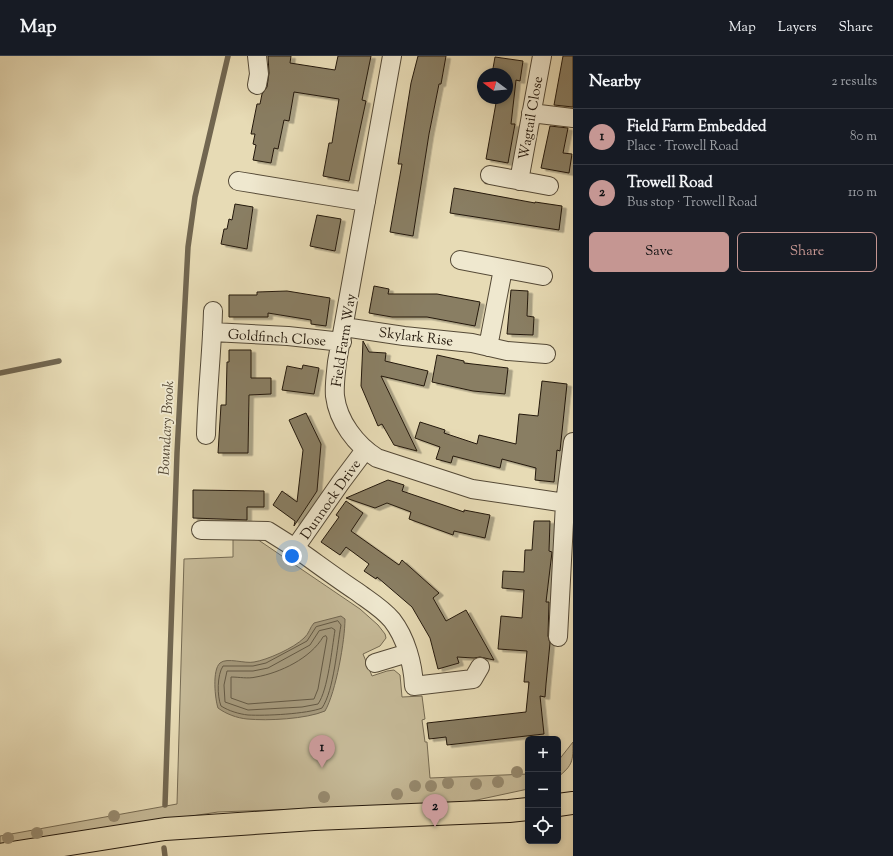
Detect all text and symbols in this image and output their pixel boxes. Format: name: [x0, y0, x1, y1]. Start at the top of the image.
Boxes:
text: Map: [20, 14, 57, 41]
text: Map: [729, 18, 756, 38]
text: Layers: [778, 18, 816, 38]
text: Share: [838, 18, 873, 38]
north arrow: [477, 68, 513, 104]
text: Nearby: [589, 70, 641, 94]
text: 2 results: [832, 73, 877, 91]
street label: Wagtail Close: [515, 75, 549, 162]
text: Field Farm Embedded: [627, 117, 767, 138]
text: 1: [600, 128, 604, 146]
text: 80 m: [850, 128, 877, 146]
text: Place · Trowell Road: [627, 138, 739, 156]
text: Trowell Road: [627, 173, 713, 194]
text: 2: [599, 184, 605, 202]
text: 110 m: [848, 184, 877, 202]
text: Bus stop · Trowell Road: [627, 194, 757, 212]
button: Save: [589, 232, 729, 272]
button: Share: [737, 232, 877, 272]
street label: Field Farm Way: [328, 292, 362, 388]
street label: Skylark Rise: [377, 324, 454, 352]
street label: Goldfinch Close: [227, 326, 327, 352]
water label: Boundary Brook: [155, 380, 180, 476]
street label: Dunnock Drive: [297, 456, 367, 544]
your location: [282, 546, 302, 566]
pin: 1: [309, 735, 335, 768]
map controls: [525, 736, 561, 844]
button: +: [525, 736, 561, 772]
button: −: [525, 772, 561, 808]
pin: 2: [422, 794, 448, 827]
button: locate: [525, 808, 561, 844]

